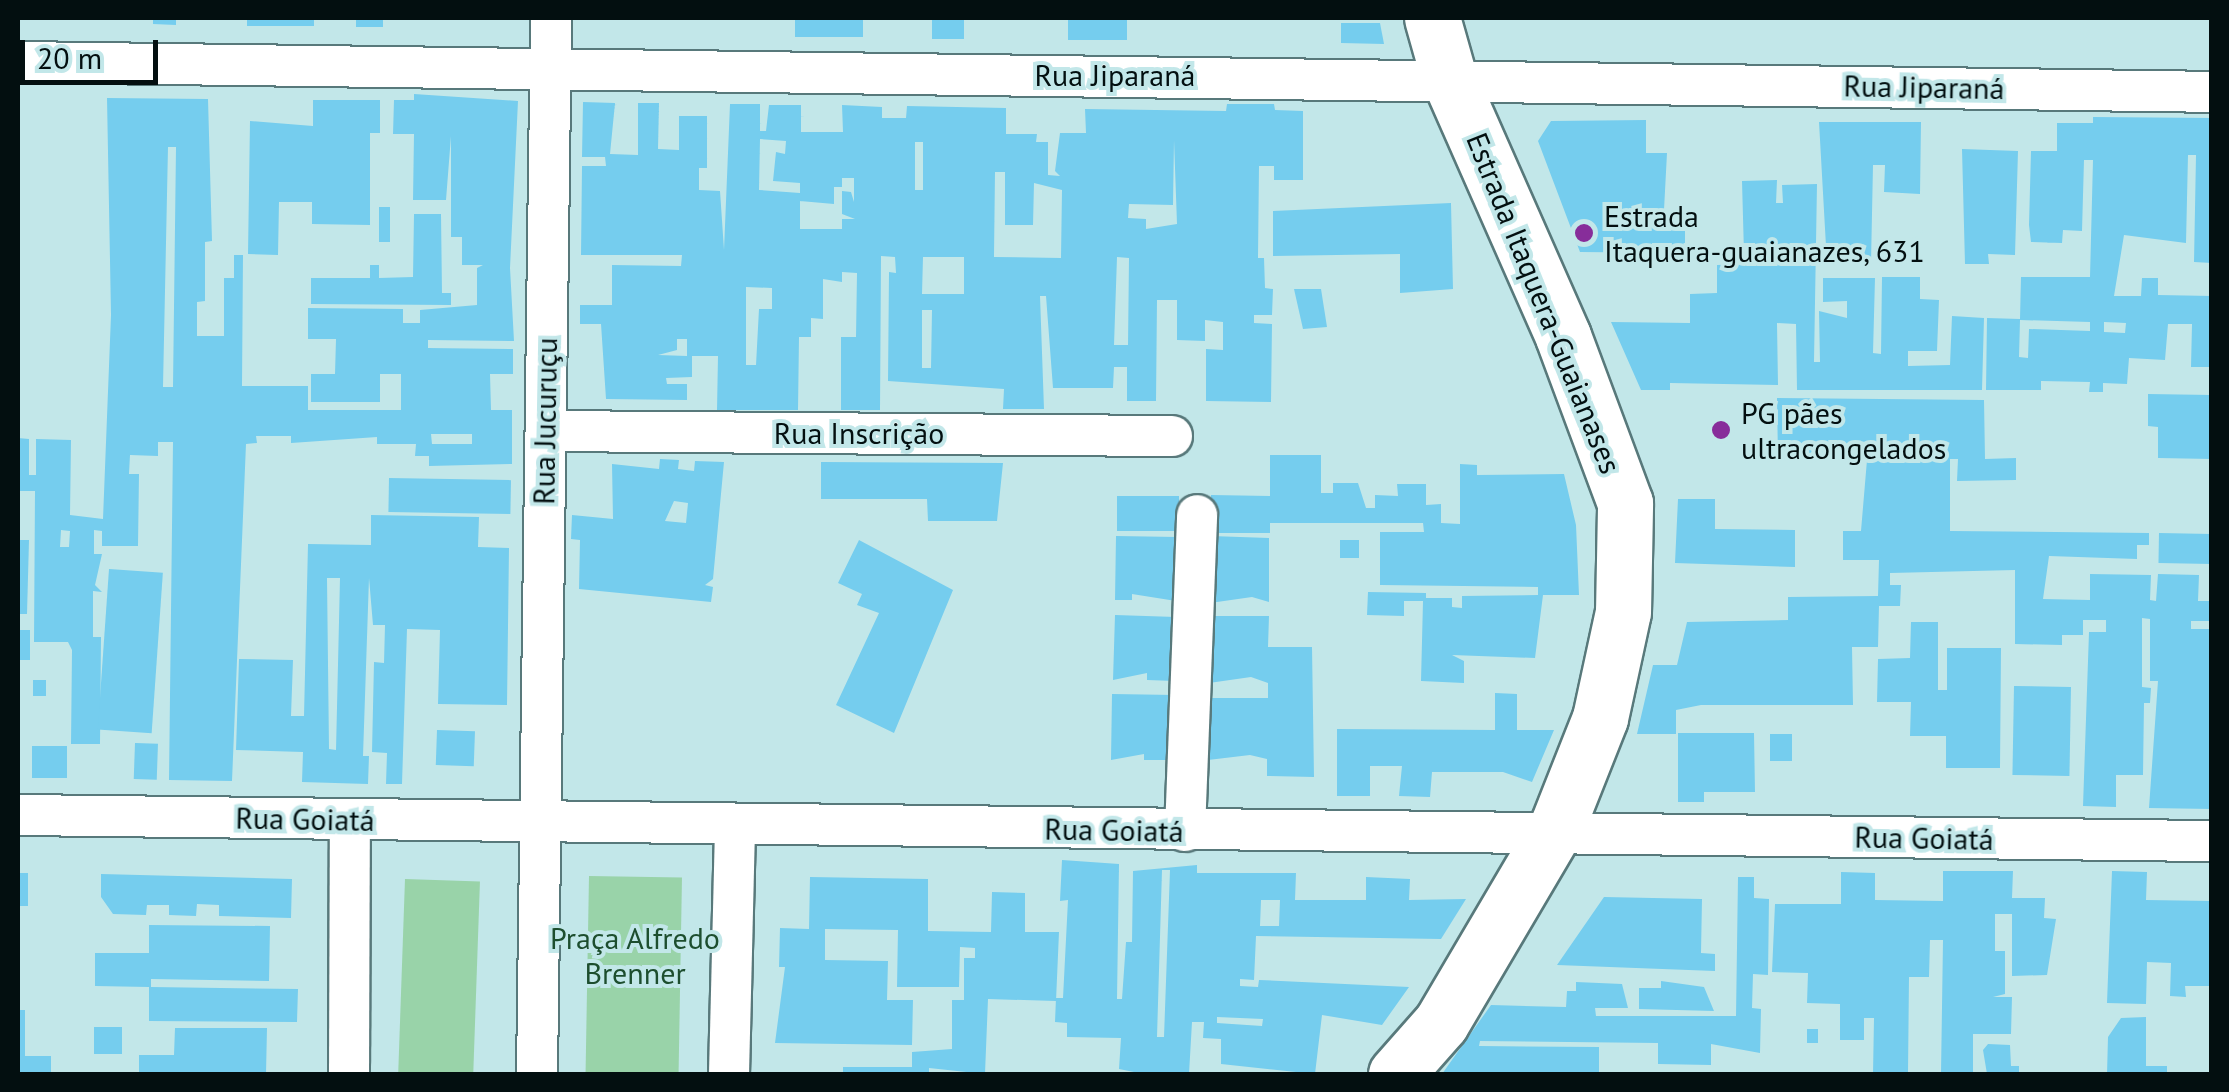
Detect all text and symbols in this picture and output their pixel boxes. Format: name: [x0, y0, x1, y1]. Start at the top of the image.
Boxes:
scale bar: [25, 20, 162, 82]
text: 20 m: [37, 38, 102, 77]
street label: Rua Jiparaná: [1035, 57, 1195, 93]
street label: Rua Jiparaná: [1843, 68, 2005, 106]
street label: Estrada Itaquera-Guaianases: [1459, 127, 1629, 479]
place label: Estrada Itaquera-guaianazes, 631: [1604, 198, 1927, 268]
marker: Estrada Itaquera-guaianazes, 631: [1573, 222, 1595, 244]
street label: Rua Jucuruçu: [526, 337, 564, 505]
place label: PG pães ultracongelados: [1741, 395, 1946, 466]
street label: Rua Inscrição: [774, 415, 944, 451]
marker: PG pães ultracongelados: [1710, 419, 1732, 441]
street label: Rua Goiatá: [235, 800, 375, 838]
street label: Rua Goiatá: [1044, 811, 1184, 849]
street label: Rua Goiatá: [1854, 819, 1994, 857]
park label: Praça Alfredo Brenner: [550, 920, 720, 990]

